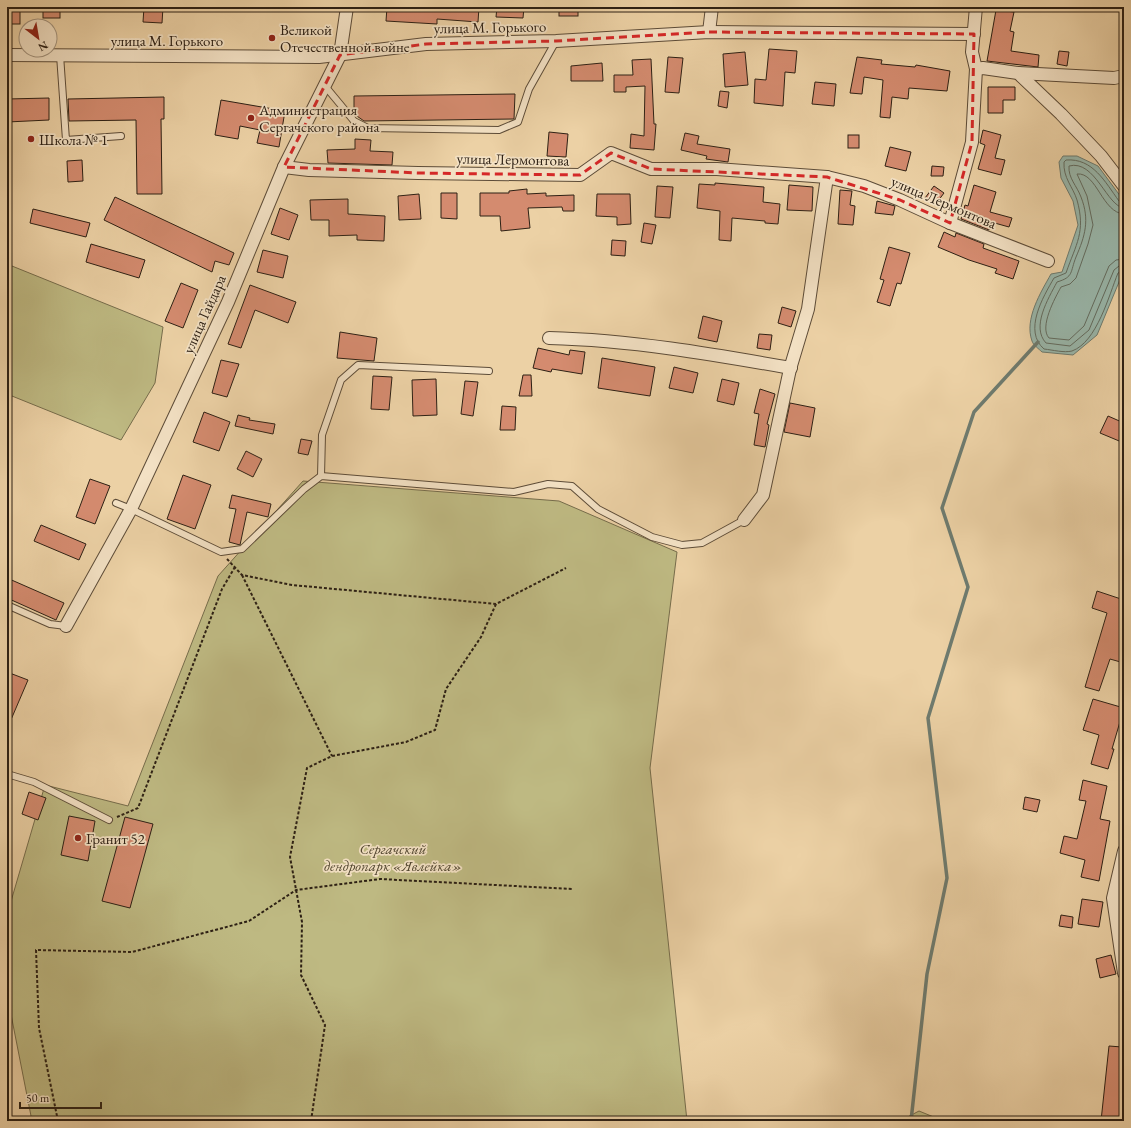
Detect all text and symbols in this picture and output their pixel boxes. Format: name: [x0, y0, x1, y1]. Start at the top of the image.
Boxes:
street label: улица М. Горького: [434, 17, 546, 37]
north arrow: [18, 18, 58, 58]
place label: Великой Отечественной войне: [280, 20, 410, 56]
street label: улица М. Горького: [111, 31, 223, 50]
marker: Великой Отечественной войне: [267, 33, 277, 43]
text: N: [36, 38, 51, 55]
place label: Администрация Сергачского района: [258, 100, 380, 136]
marker: Администрация Сергачского района: [246, 113, 256, 123]
place label: Школа № 1: [39, 130, 108, 149]
marker: Школа № 1: [26, 134, 36, 144]
street label: улица Лермонтова: [456, 149, 570, 169]
street label: улица Лермонтова: [888, 171, 1000, 233]
street label: улица Гайдара: [178, 272, 230, 356]
place label: Гранит 52: [86, 829, 146, 848]
marker: Гранит 52: [73, 833, 83, 843]
park label: Сергачский дендропарк «Явлейка»: [324, 839, 462, 875]
scale bar: [20, 1084, 101, 1110]
text: 50 m: [26, 1090, 50, 1106]

